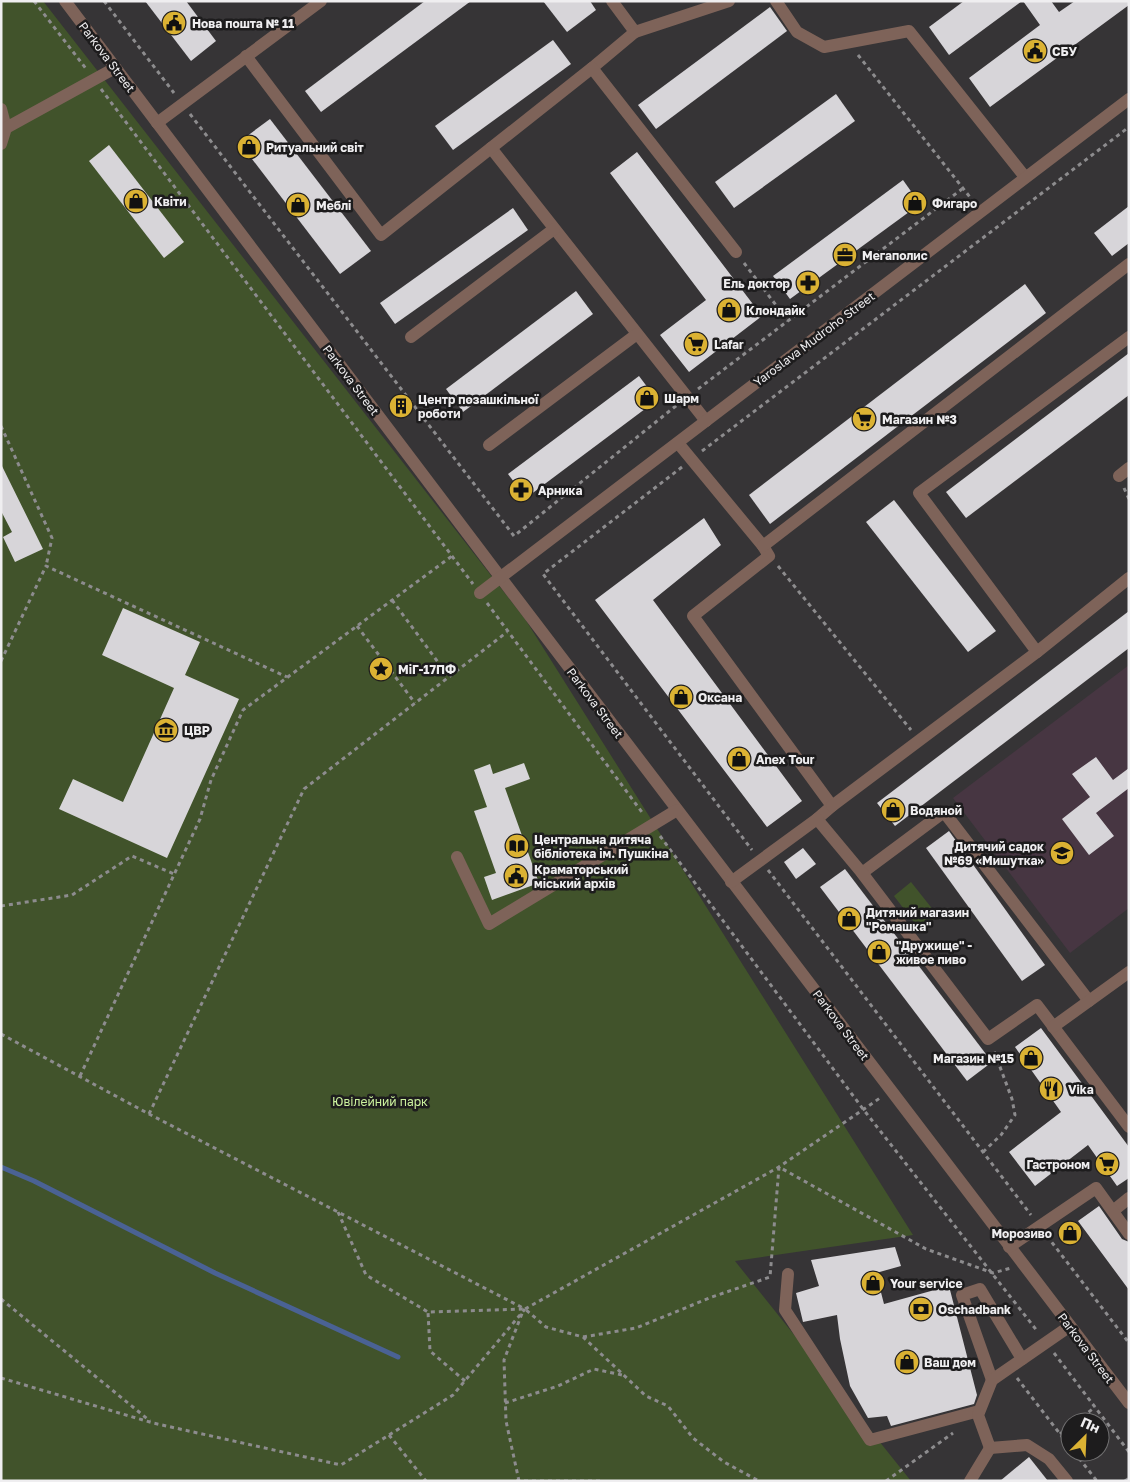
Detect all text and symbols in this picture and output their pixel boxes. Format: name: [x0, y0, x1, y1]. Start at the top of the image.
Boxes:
public building icon: Нова пошта № 11: [161, 10, 187, 36]
place label: Нова пошта № 11: [192, 16, 294, 31]
street label: Parkova Street: [76, 19, 138, 95]
public building icon: СБУ: [1022, 38, 1048, 64]
place label: СБУ: [1052, 44, 1078, 59]
shop icon: Ритуальний світ: [236, 134, 262, 160]
place label: Ритуальний світ: [266, 140, 364, 155]
shop icon: Квіти: [123, 188, 149, 214]
shop icon: Фигаро: [902, 190, 928, 216]
shop icon: Меблі: [285, 192, 311, 218]
place label: Квіти: [154, 194, 187, 209]
place label: Фигаро: [932, 196, 977, 211]
place label: Меблі: [316, 198, 351, 213]
office icon: Мегаполис: [832, 242, 858, 268]
place label: Мегаполис: [862, 248, 928, 263]
pharmacy icon: Ель доктор: [795, 270, 821, 296]
place label: Ель доктор: [723, 276, 791, 291]
street label: Yaroslava Mudroho Street: [750, 288, 878, 390]
shop icon: Клондайк: [716, 297, 742, 323]
place label: Клондайк: [746, 303, 806, 318]
supermarket icon: Lafar: [683, 331, 709, 357]
place label: Lafar: [714, 337, 744, 352]
street label: Parkova Street: [320, 342, 382, 418]
shop icon: Шарм: [634, 385, 660, 411]
place label: Шарм: [664, 391, 699, 406]
place label: Центр позашкільної роботи: [418, 392, 539, 421]
building icon: Центр позашкільної роботи: [388, 393, 414, 419]
supermarket icon: Магазин №3: [851, 406, 877, 432]
place label: Магазин №3: [882, 412, 957, 427]
pharmacy icon: Арника: [508, 477, 534, 503]
place label: Арника: [538, 483, 582, 498]
place icon: МіГ-17ПФ: [368, 656, 394, 682]
place label: МіГ-17ПФ: [398, 662, 456, 677]
street label: Parkova Street: [564, 665, 626, 741]
shop icon: Оксана: [668, 684, 694, 710]
place label: Оксана: [698, 690, 742, 705]
museum icon: ЦВР: [153, 717, 179, 743]
place label: ЦВР: [184, 723, 210, 738]
shop icon: Anex Tour: [726, 746, 752, 772]
place label: Anex Tour: [756, 752, 815, 767]
shop icon: Водяной: [880, 797, 906, 823]
place label: Водяной: [910, 803, 962, 818]
place label: Центральна дитяча бібліотека ім. Пушкіна: [534, 832, 669, 861]
library icon: Центральна дитяча бібліотека ім. Пушкіна: [504, 833, 530, 859]
place label: Дитячий садок №69 «Мишутка»: [944, 839, 1045, 868]
school or university icon: Дитячий садок №69 «Мишутка»: [1049, 840, 1075, 866]
place label: Краматорський міський архів: [534, 862, 628, 891]
public building icon: Краматорський міський архів: [503, 863, 529, 889]
place label: Дитячий магазин "Ромашка": [866, 905, 969, 934]
shop icon: Дитячий магазин "Ромашка": [836, 906, 862, 932]
place label: "Дружище" - живое пиво: [896, 938, 973, 967]
shop icon: "Дружище" - живое пиво: [866, 939, 892, 965]
street label: Parkova Street: [810, 987, 872, 1063]
shop icon: Магазин №15: [1018, 1045, 1044, 1071]
place label: Магазин №15: [933, 1051, 1014, 1066]
restaurant icon: Vika: [1038, 1076, 1064, 1102]
place label: Vika: [1068, 1082, 1094, 1097]
park label: Ювілейний парк: [332, 1094, 428, 1109]
supermarket icon: Гастроном: [1094, 1151, 1120, 1177]
place label: Гастроном: [1027, 1157, 1090, 1172]
shop icon: Морозиво: [1057, 1220, 1083, 1246]
place label: Морозиво: [991, 1226, 1052, 1241]
shop icon: Your service: [860, 1270, 886, 1296]
place label: Your service: [890, 1276, 963, 1291]
bank icon: Oschadbank: [908, 1296, 934, 1322]
place label: Oschadbank: [938, 1302, 1011, 1317]
street label: Parkova Street: [1055, 1310, 1117, 1386]
shop icon: Ваш дом: [894, 1349, 920, 1375]
place label: Ваш дом: [924, 1355, 976, 1370]
north arrow: [1060, 1412, 1110, 1462]
text: Пн: [1078, 1413, 1103, 1436]

